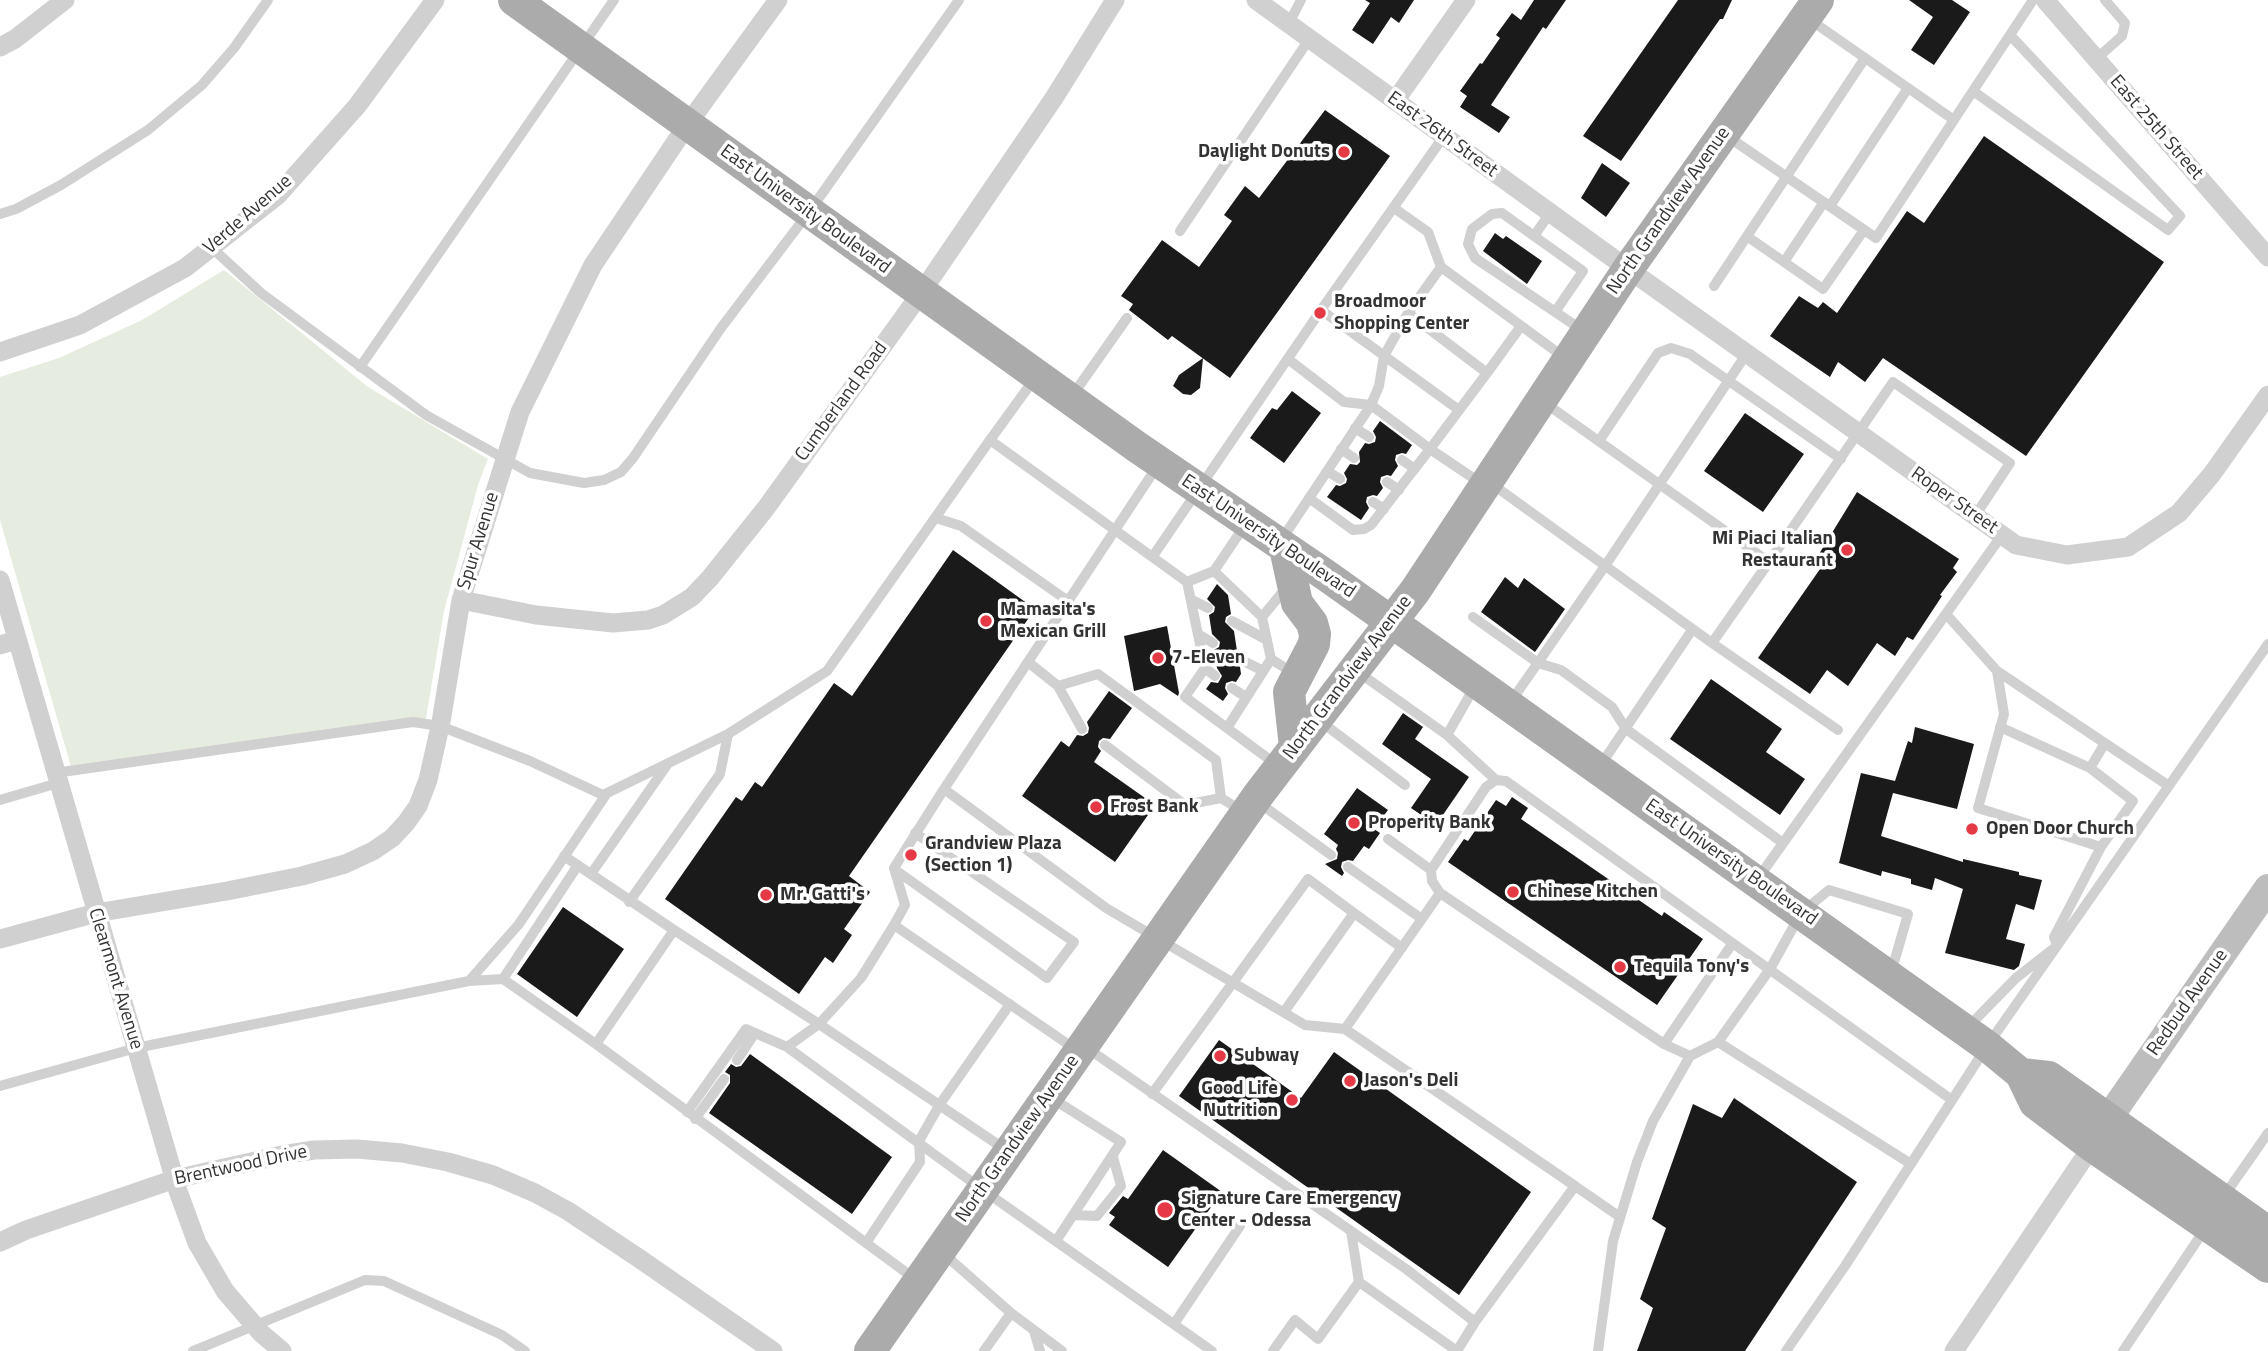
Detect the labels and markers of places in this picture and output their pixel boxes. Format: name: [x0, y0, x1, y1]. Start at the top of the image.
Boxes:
place label: Daylight Donuts: [1198, 141, 1330, 163]
marker: Daylight Donuts: [1336, 144, 1352, 160]
place label: Broadmoor Shopping Center: [1334, 291, 1469, 335]
marker: Broadmoor Shopping Center: [1312, 305, 1328, 321]
place label: Mi Piaci Italian Restaurant: [1712, 528, 1833, 572]
marker: Mi Piaci Italian Restaurant: [1839, 542, 1855, 558]
place label: Mamasita's Mexican Grill: [1000, 599, 1106, 643]
marker: Mamasita's Mexican Grill: [978, 613, 994, 629]
place label: 7-Eleven: [1172, 647, 1245, 669]
marker: 7-Eleven: [1150, 650, 1166, 666]
place label: Frost Bank: [1110, 796, 1199, 818]
marker: Frost Bank: [1088, 799, 1104, 815]
place label: Properity Bank: [1368, 812, 1491, 834]
marker: Properity Bank: [1346, 815, 1362, 831]
place label: Open Door Church: [1986, 818, 2134, 840]
marker: Open Door Church: [1964, 821, 1980, 837]
place label: Grandview Plaza (Section 1): [925, 833, 1062, 877]
marker: Grandview Plaza (Section 1): [903, 847, 919, 863]
place label: Chinese Kitchen: [1527, 881, 1658, 903]
place label: Mr. Gatti's: [780, 884, 865, 906]
marker: Chinese Kitchen: [1505, 884, 1521, 900]
marker: Mr. Gatti's: [758, 887, 774, 903]
place label: Tequila Tony's: [1634, 956, 1749, 978]
marker: Tequila Tony's: [1612, 959, 1628, 975]
place label: Subway: [1234, 1045, 1299, 1067]
marker: Subway: [1212, 1048, 1228, 1064]
place label: Jason's Deli: [1364, 1070, 1458, 1092]
marker: Jason's Deli: [1342, 1073, 1358, 1089]
place label: Good Life Nutrition: [1201, 1078, 1278, 1122]
marker: Good Life Nutrition: [1284, 1092, 1300, 1108]
place label: Signature Care Emergency Center - Odessa: [1181, 1188, 1397, 1232]
marker: Signature Care Emergency Center - Odessa: [1155, 1200, 1175, 1220]

